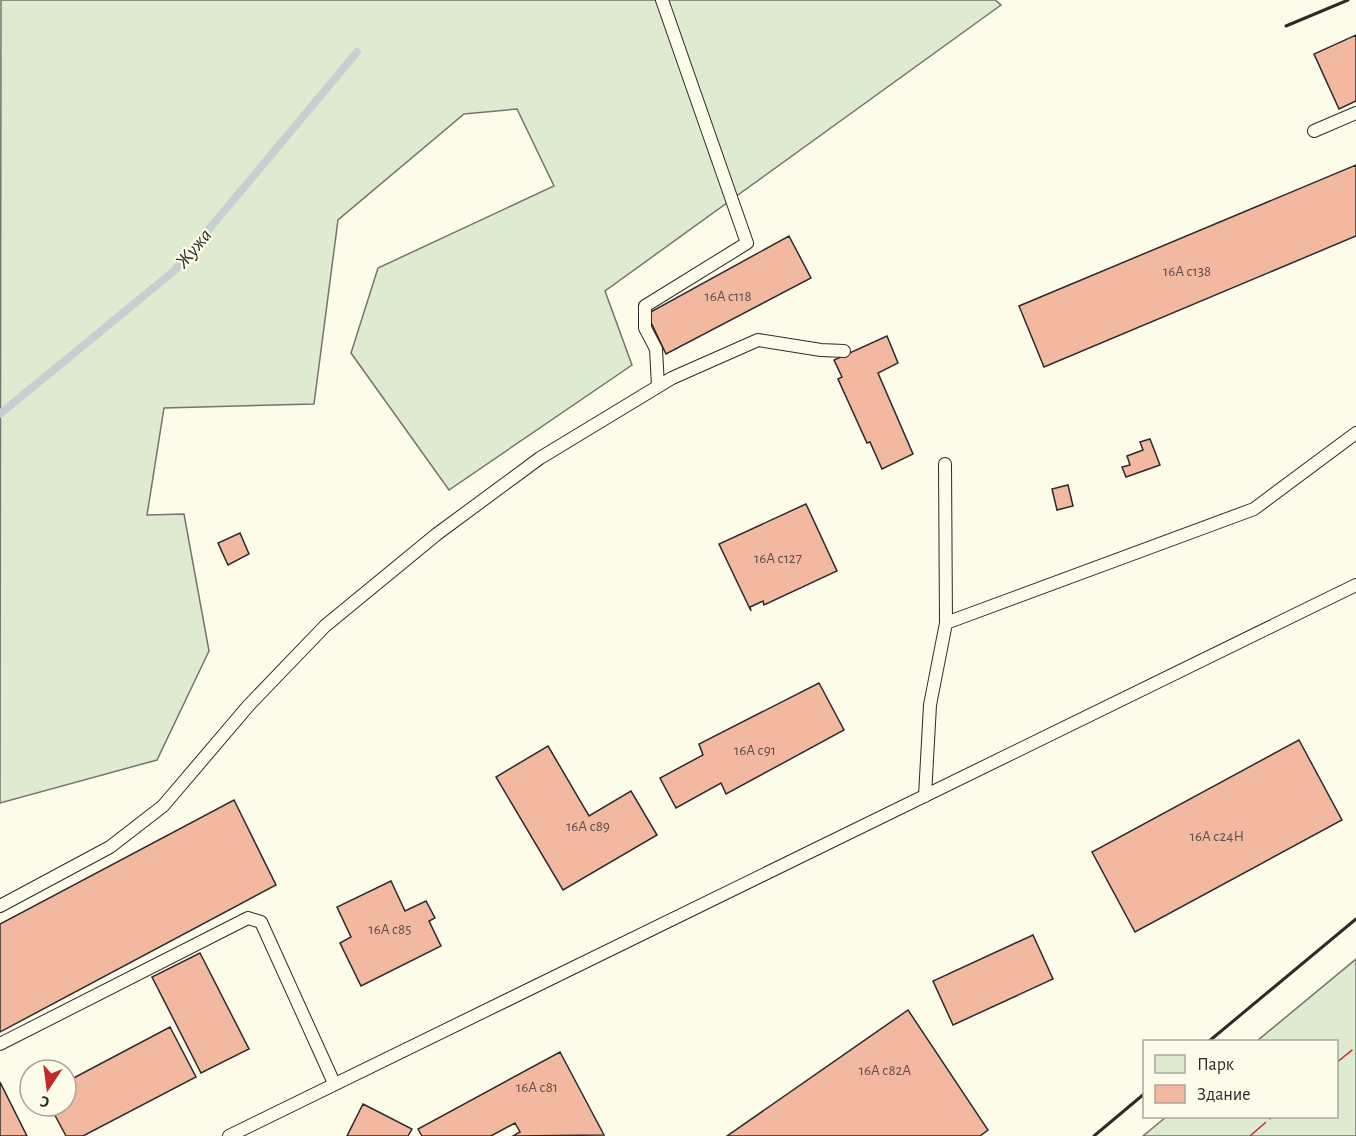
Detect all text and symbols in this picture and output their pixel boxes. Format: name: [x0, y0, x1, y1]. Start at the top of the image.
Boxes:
water label: Жужа: [172, 225, 216, 272]
house number: 16А с138: [1163, 264, 1211, 279]
house number: 16А с118: [705, 289, 752, 304]
house number: 16А с127: [754, 551, 802, 566]
house number: 16А с91: [734, 743, 776, 758]
house number: 16А с89: [566, 819, 610, 834]
house number: 16А с24Н: [1190, 829, 1244, 844]
house number: 16А с85: [369, 922, 411, 937]
legend: [1143, 1040, 1338, 1118]
text: Парк: [1197, 1056, 1235, 1074]
north arrow: [18, 1058, 78, 1118]
house number: 16А с82А: [859, 1063, 911, 1078]
house number: 16А с81: [516, 1080, 558, 1095]
text: Здание: [1197, 1086, 1251, 1104]
text: С: [39, 1093, 51, 1110]

